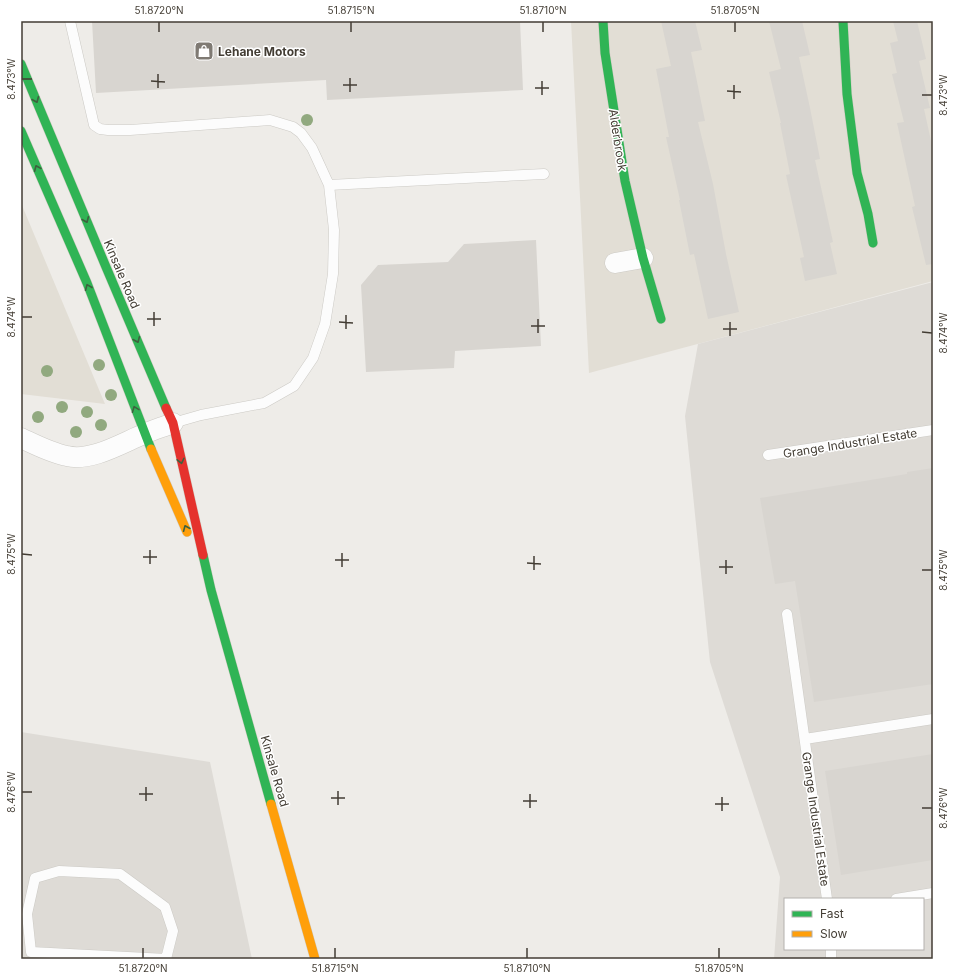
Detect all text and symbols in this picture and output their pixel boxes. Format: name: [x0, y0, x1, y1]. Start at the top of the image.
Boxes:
text: 51.8720°N: [134, 4, 184, 16]
text: 51.8715°N: [328, 4, 374, 16]
text: 51.8710°N: [519, 4, 567, 16]
text: 51.8705°N: [711, 4, 759, 16]
shop icon: Lehane Motors: [193, 40, 215, 62]
place label: Lehane Motors: [218, 44, 306, 59]
text: 8.473°W: [5, 58, 17, 100]
text: 8.473°W: [937, 74, 949, 116]
one-way arrow: [31, 95, 39, 103]
street label: Alderbrook: [606, 108, 630, 173]
one-way arrow: [34, 165, 42, 172]
one-way arrow: [81, 215, 89, 223]
street label: Kinsale Road: [101, 237, 143, 311]
one-way arrow: [85, 284, 93, 291]
text: 8.474°W: [5, 296, 17, 338]
text: 8.474°W: [937, 312, 949, 354]
one-way arrow: [132, 335, 140, 343]
one-way arrow: [131, 405, 140, 412]
street label: Grange Industrial Estate: [782, 425, 918, 461]
one-way arrow: [177, 458, 185, 464]
one-way arrow: [182, 525, 190, 532]
text: 8.475°W: [5, 533, 17, 575]
text: 8.475°W: [937, 549, 949, 591]
street label: Kinsale Road: [258, 734, 292, 808]
street label: Grange Industrial Estate: [799, 751, 833, 887]
text: 8.476°W: [5, 771, 17, 813]
text: 8.476°W: [937, 787, 949, 829]
legend: [784, 898, 924, 950]
text: Fast: [820, 906, 844, 921]
text: Slow: [820, 926, 848, 941]
text: 51.8720°N: [118, 962, 168, 974]
text: 51.8715°N: [312, 962, 358, 974]
text: 51.8710°N: [503, 962, 551, 974]
text: 51.8705°N: [695, 962, 743, 974]

